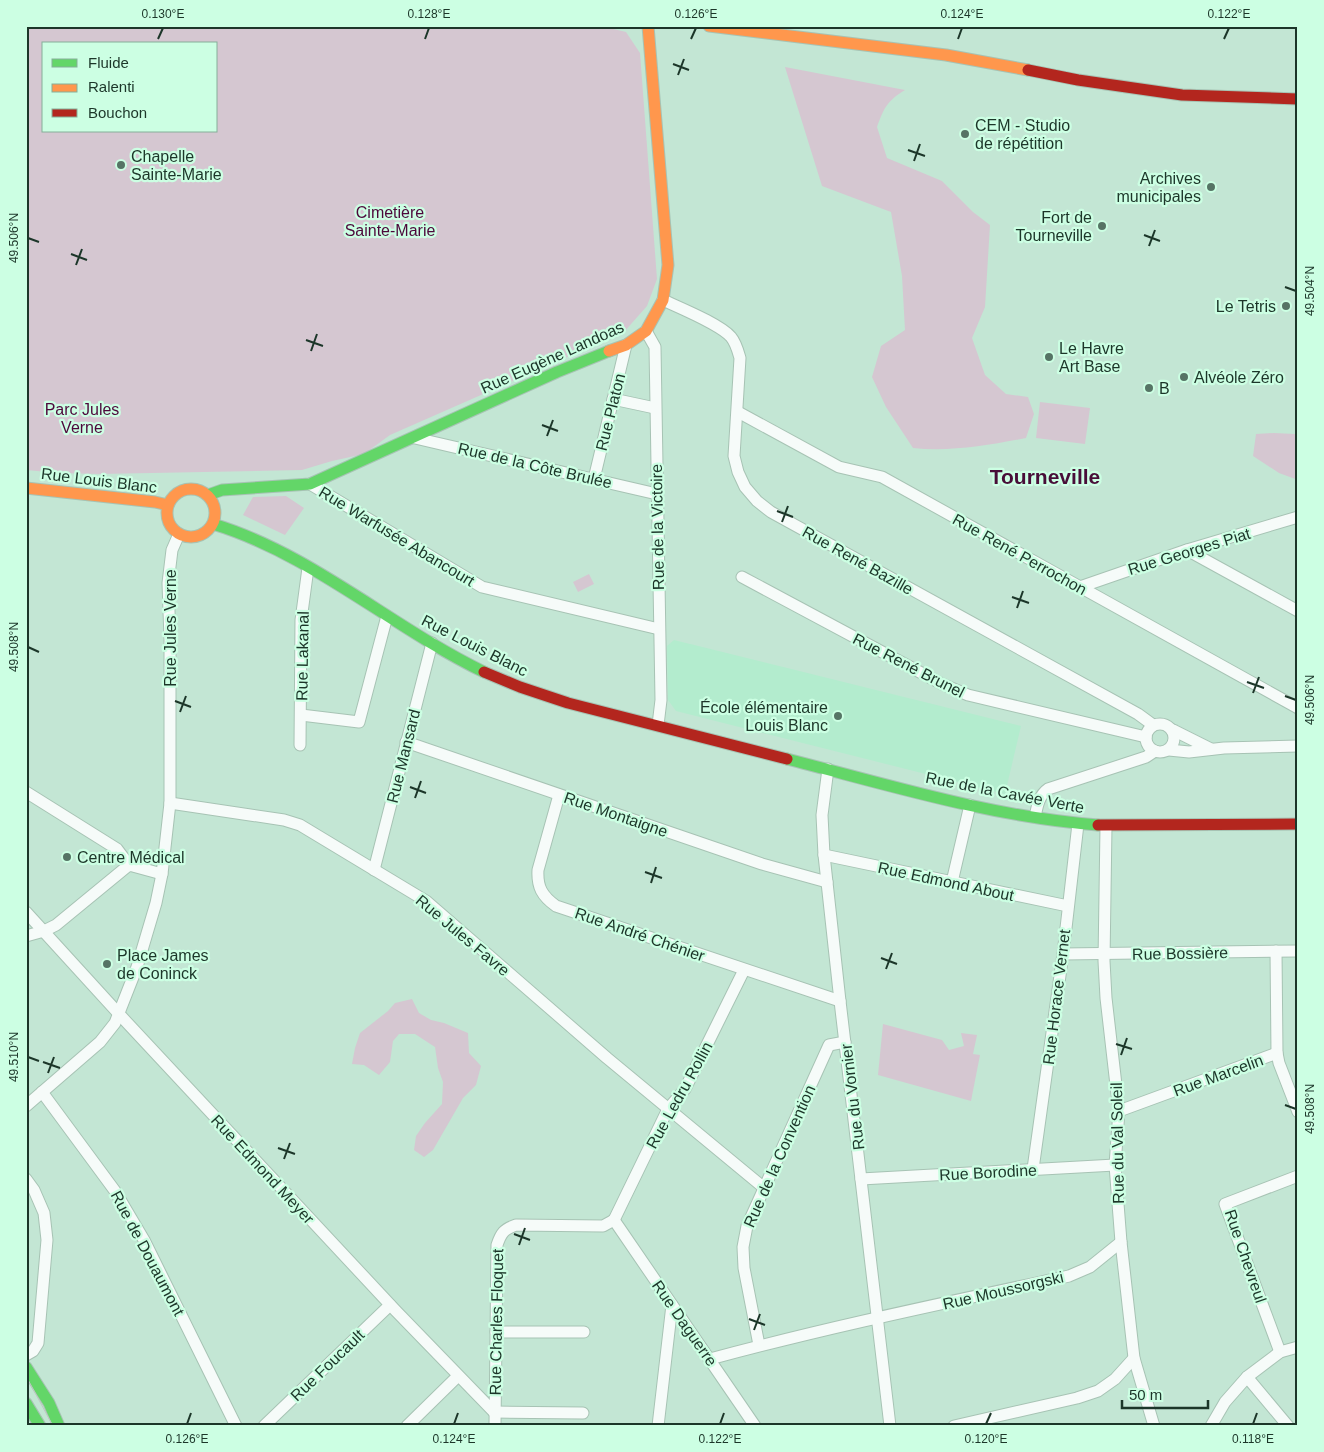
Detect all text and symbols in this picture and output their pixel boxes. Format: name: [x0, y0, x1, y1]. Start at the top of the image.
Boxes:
text: 0.130°E: [142, 7, 184, 21]
text: 0.128°E: [408, 7, 450, 21]
text: 0.126°E: [675, 7, 717, 21]
text: 0.124°E: [941, 7, 983, 21]
text: 0.122°E: [1208, 7, 1250, 21]
legend: [42, 42, 218, 132]
text: Fluide: [88, 54, 129, 71]
text: Ralenti: [88, 78, 135, 95]
text: Bouchon: [88, 104, 147, 121]
place label: CEM - Studio de répétition: [975, 117, 1070, 152]
marker: CEM - Studio de répétition: [959, 128, 971, 140]
place label: Chapelle Sainte-Marie: [131, 148, 222, 183]
marker: Chapelle Sainte-Marie: [115, 159, 127, 171]
place label: Archives municipales: [1117, 170, 1201, 205]
marker: Archives municipales: [1205, 181, 1217, 193]
park label: Cimetière Sainte-Marie: [345, 204, 435, 239]
place label: Fort de Tourneville: [1016, 209, 1092, 244]
text: 49.506°N: [7, 213, 21, 263]
marker: Fort de Tourneville: [1096, 220, 1108, 232]
text: 49.504°N: [1303, 266, 1317, 316]
place label: Le Tetris: [1216, 298, 1276, 315]
marker: Le Tetris: [1280, 300, 1292, 312]
street label: Rue Eugène Landoas: [478, 318, 626, 397]
place label: Le Havre Art Base: [1059, 340, 1124, 375]
marker: Le Havre Art Base: [1043, 351, 1055, 363]
place label: Alvéole Zéro: [1194, 369, 1284, 386]
marker: Alvéole Zéro: [1178, 371, 1190, 383]
street label: Rue Platon: [593, 372, 628, 453]
place label: B: [1159, 380, 1170, 397]
marker: B: [1143, 382, 1155, 394]
park label: Parc Jules Verne: [45, 401, 119, 436]
street label: Rue de la Côte Brulée: [456, 439, 614, 491]
street label: Rue de la Victoire: [648, 464, 667, 590]
street label: Rue Louis Blanc: [40, 465, 158, 496]
district label: Tourneville: [990, 465, 1100, 488]
street label: Rue Warfusée Abancourt: [316, 483, 478, 590]
street label: Rue René Perrochon: [950, 511, 1090, 598]
street label: Rue René Bazille: [800, 523, 916, 598]
street label: Rue Georges Piat: [1126, 525, 1253, 578]
street label: Rue Jules Verne: [162, 569, 179, 687]
street label: Rue Lakanal: [293, 611, 312, 701]
street label: Rue Louis Blanc: [419, 611, 531, 679]
text: 49.508°N: [7, 622, 21, 672]
street label: Rue René Brunel: [850, 630, 967, 701]
text: 49.506°N: [1303, 675, 1317, 725]
place label: École élémentaire Louis Blanc: [700, 698, 828, 734]
street label: Rue Mansard: [384, 707, 423, 805]
marker: École élémentaire Louis Blanc: [832, 710, 844, 722]
street label: Rue de la Cavée Verte: [924, 769, 1086, 816]
street label: Rue Montaigne: [562, 789, 670, 840]
place label: Centre Médical: [77, 849, 185, 866]
marker: Centre Médical: [61, 851, 73, 863]
street label: Rue Edmond About: [876, 859, 1016, 904]
street label: Rue Jules Favre: [413, 891, 513, 979]
street label: Rue André Chénier: [573, 904, 708, 965]
street label: Rue Horace Vernet: [1040, 928, 1073, 1066]
street label: Rue Bossière: [1132, 944, 1228, 963]
place label: Place James de Coninck: [117, 947, 209, 982]
marker: Place James de Coninck: [101, 958, 113, 970]
text: 49.510°N: [7, 1032, 21, 1082]
street label: Rue Ledru Rollin: [643, 1039, 716, 1151]
street label: Rue du Vornier: [837, 1042, 867, 1151]
street label: Rue Marcelin: [1171, 1051, 1265, 1100]
street label: Rue de la Convention: [740, 1082, 819, 1230]
street label: Rue du Val Soleil: [1108, 1082, 1127, 1204]
text: 49.508°N: [1303, 1084, 1317, 1134]
street label: Rue Edmond Meyer: [208, 1112, 318, 1228]
street label: Rue Borodine: [939, 1161, 1037, 1184]
street label: Rue de Douaumont: [107, 1188, 188, 1319]
street label: Rue Chevreul: [1222, 1207, 1269, 1305]
street label: Rue Charles Floquet: [487, 1248, 506, 1396]
street label: Rue Moussorgski: [941, 1268, 1065, 1313]
street label: Rue Daguerre: [649, 1277, 720, 1369]
street label: Rue Foucault: [287, 1326, 368, 1405]
scale bar: [1122, 1377, 1208, 1409]
text: 50 m: [1129, 1386, 1162, 1403]
text: 0.126°E: [166, 1432, 208, 1446]
text: 0.124°E: [433, 1432, 475, 1446]
text: 0.122°E: [699, 1432, 741, 1446]
text: 0.120°E: [965, 1432, 1007, 1446]
text: 0.118°E: [1232, 1432, 1274, 1446]

